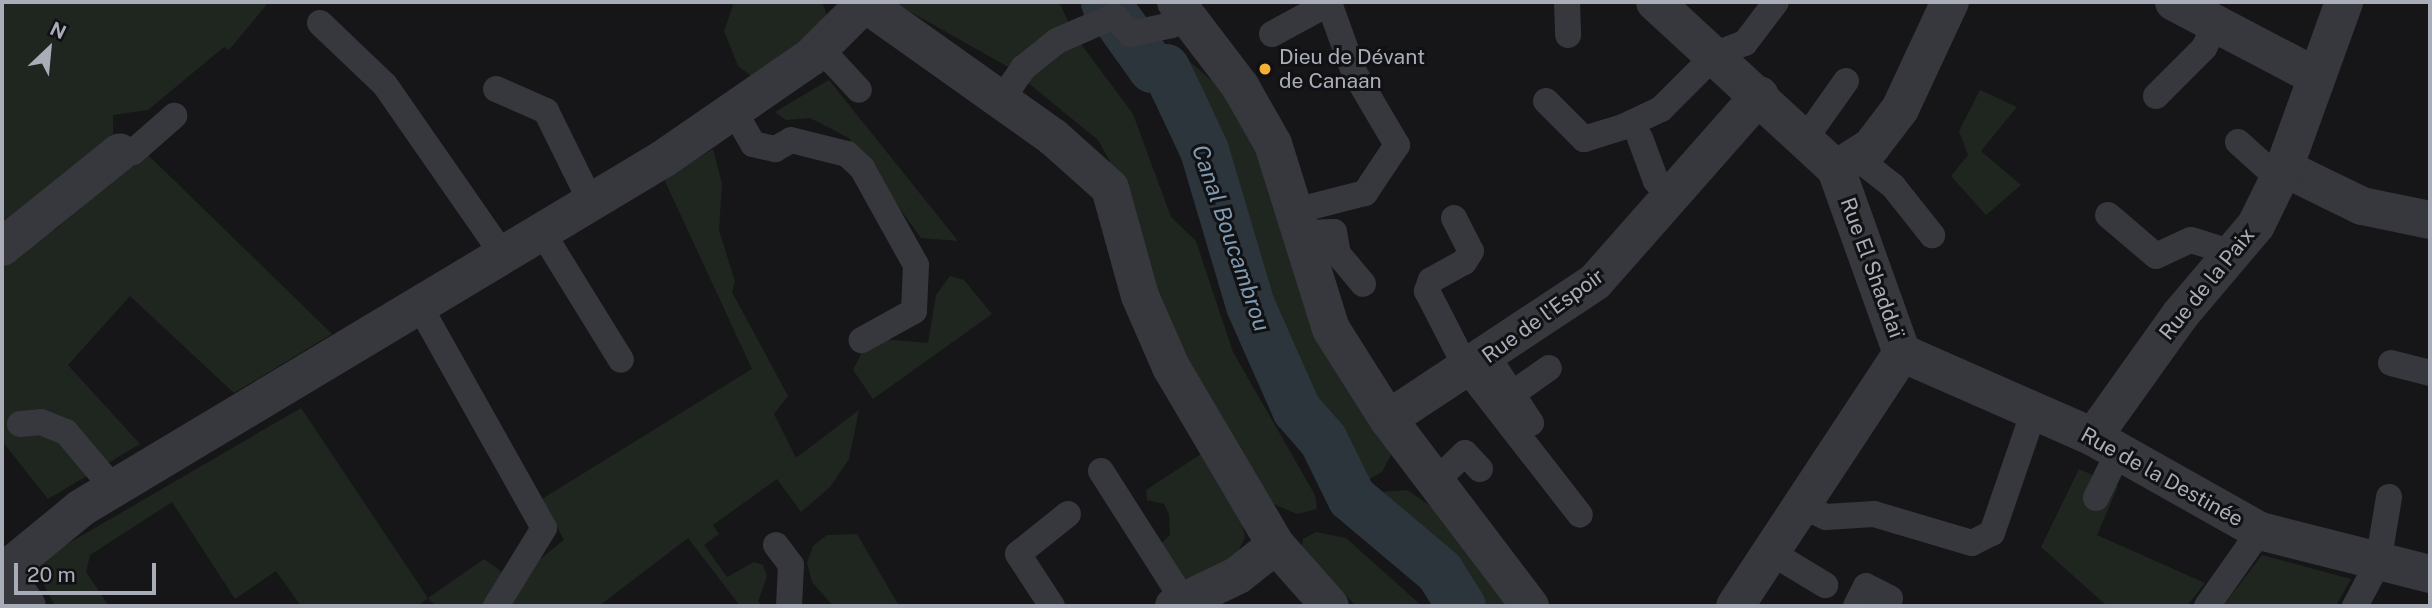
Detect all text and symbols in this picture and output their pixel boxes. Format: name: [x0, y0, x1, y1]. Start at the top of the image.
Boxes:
north arrow: [14, 14, 84, 84]
text: N: [47, 17, 70, 43]
place label: Dieu de Dévant de Canaan: [1279, 44, 1425, 94]
marker: Dieu de Dévant de Canaan: [1257, 61, 1273, 77]
water label: Canal Boucambrou: [1186, 141, 1276, 335]
street label: Rue El Shaddaï: [1835, 194, 1909, 342]
street label: Rue de la Paix: [2154, 223, 2260, 345]
street label: Rue de l'Espoir: [1477, 263, 1609, 369]
street label: Rue de la Destinée: [2076, 422, 2248, 532]
scale bar: [18, 548, 159, 592]
text: 20 m: [27, 562, 76, 587]

